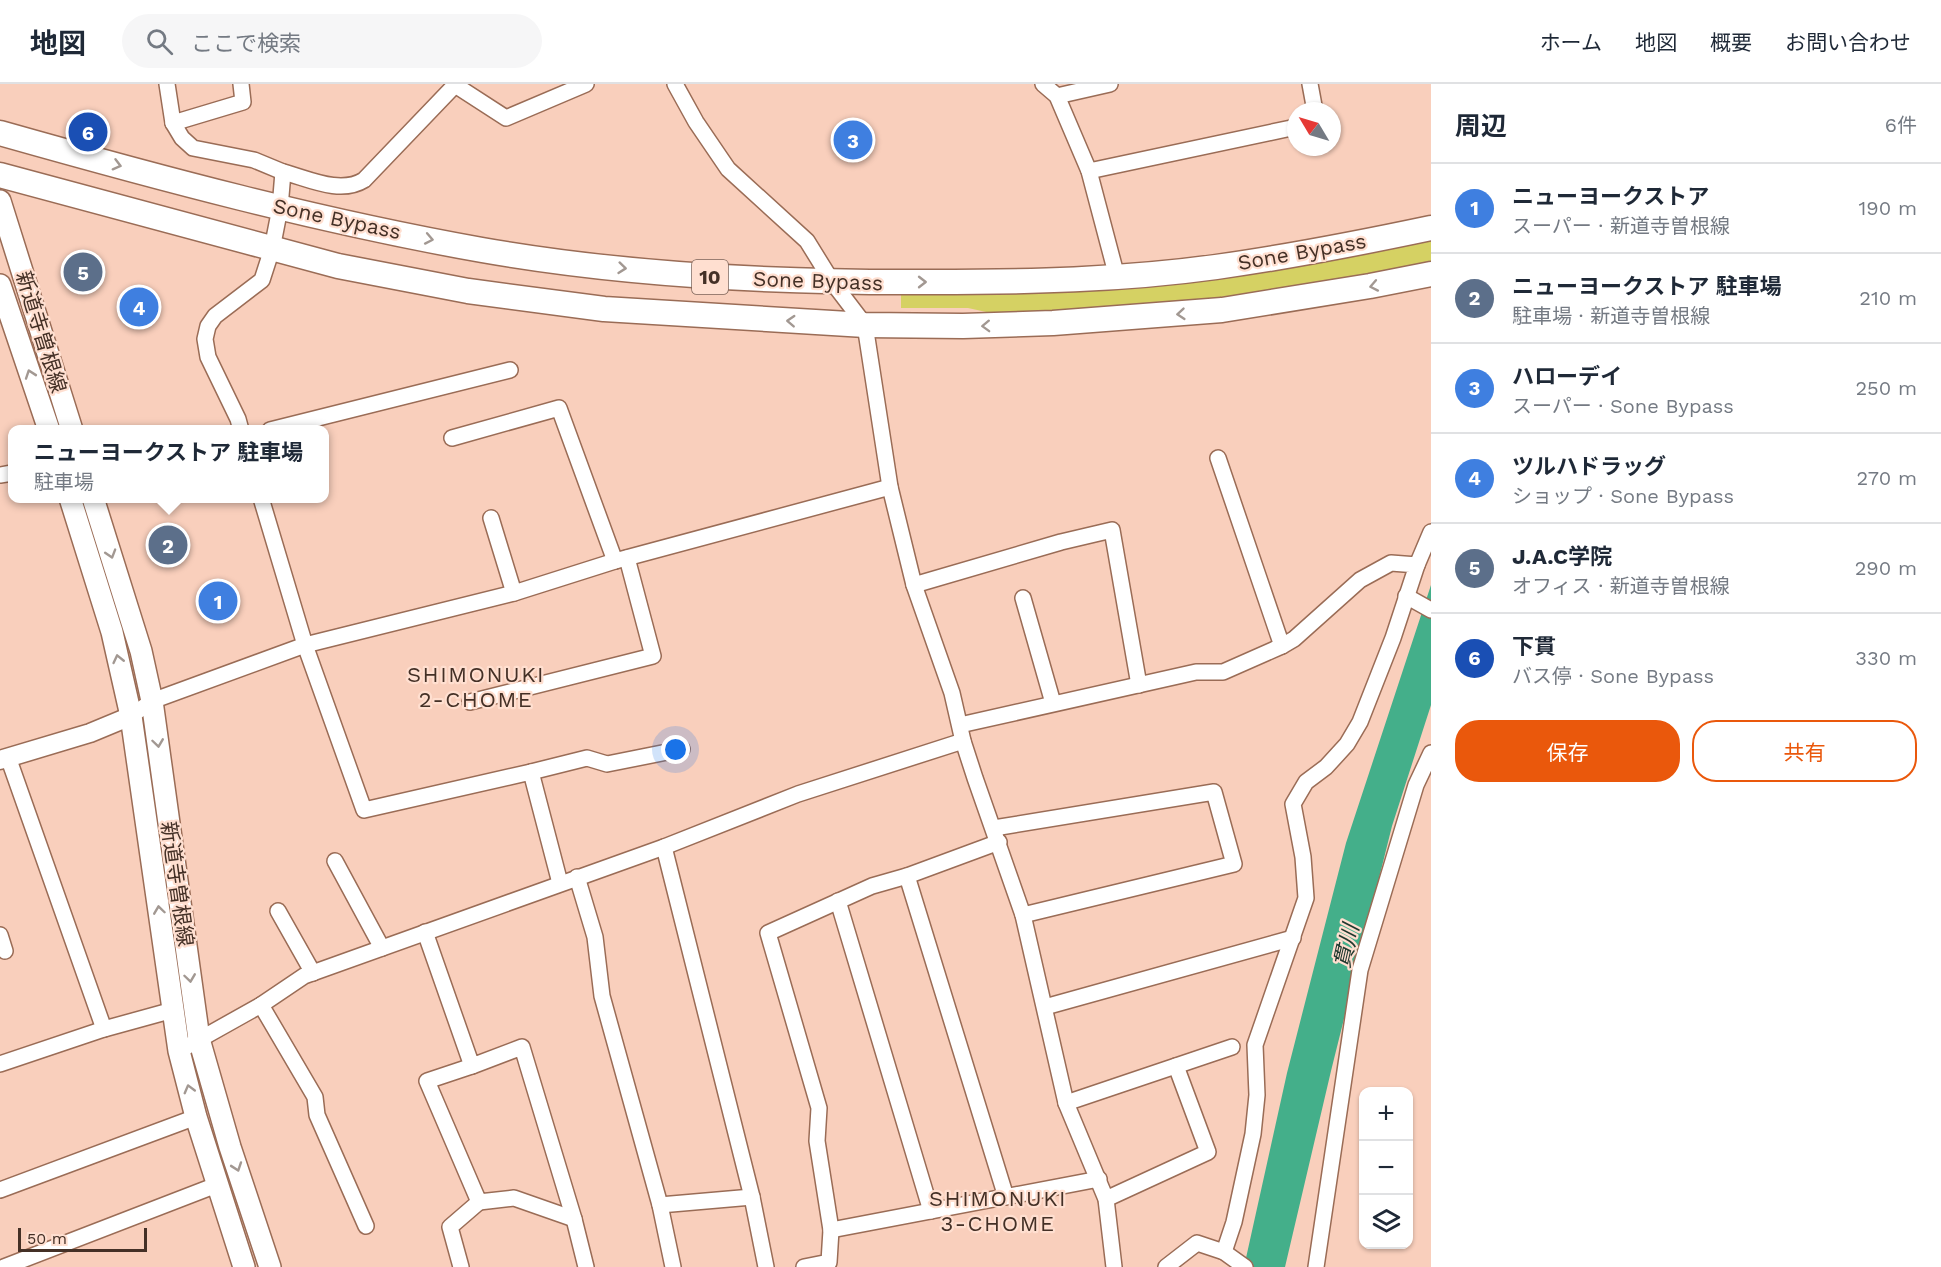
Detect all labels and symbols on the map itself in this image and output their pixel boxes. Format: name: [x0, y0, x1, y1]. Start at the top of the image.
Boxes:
north arrow: [1287, 102, 1341, 156]
pin: 6: [68, 110, 107, 154]
pin: 3: [834, 118, 872, 162]
one-way arrow: [112, 157, 122, 170]
street label: Sone Bypass: [271, 193, 403, 244]
street label: Sone Bypass: [1236, 228, 1368, 275]
one-way arrow: [424, 232, 434, 245]
pin: 5: [64, 250, 103, 294]
road number: 10: [692, 260, 728, 294]
one-way arrow: [618, 261, 627, 274]
street label: Sone Bypass: [753, 266, 883, 295]
street label: 新道寺曽根線: [11, 268, 72, 396]
one-way arrow: [917, 276, 926, 289]
one-way arrow: [1369, 279, 1379, 292]
pin: 4: [120, 284, 158, 330]
one-way arrow: [1176, 307, 1185, 320]
one-way arrow: [787, 314, 796, 327]
one-way arrow: [982, 319, 991, 332]
one-way arrow: [25, 369, 37, 380]
pin: 2: [148, 522, 188, 568]
one-way arrow: [103, 548, 116, 559]
pin: 1: [198, 578, 238, 624]
one-way arrow: [112, 655, 125, 665]
district label: SHIMONUKI 2-CHOME: [407, 662, 545, 712]
your location: [661, 735, 690, 764]
one-way arrow: [151, 739, 163, 748]
street label: 新道寺曽根線: [156, 820, 199, 948]
one-way arrow: [153, 906, 165, 915]
water label: 貫川: [1329, 920, 1364, 970]
one-way arrow: [184, 973, 196, 983]
one-way arrow: [183, 1084, 196, 1094]
one-way arrow: [230, 1161, 242, 1172]
district label: SHIMONUKI 3-CHOME: [929, 1186, 1067, 1236]
scale bar: [18, 1225, 147, 1252]

